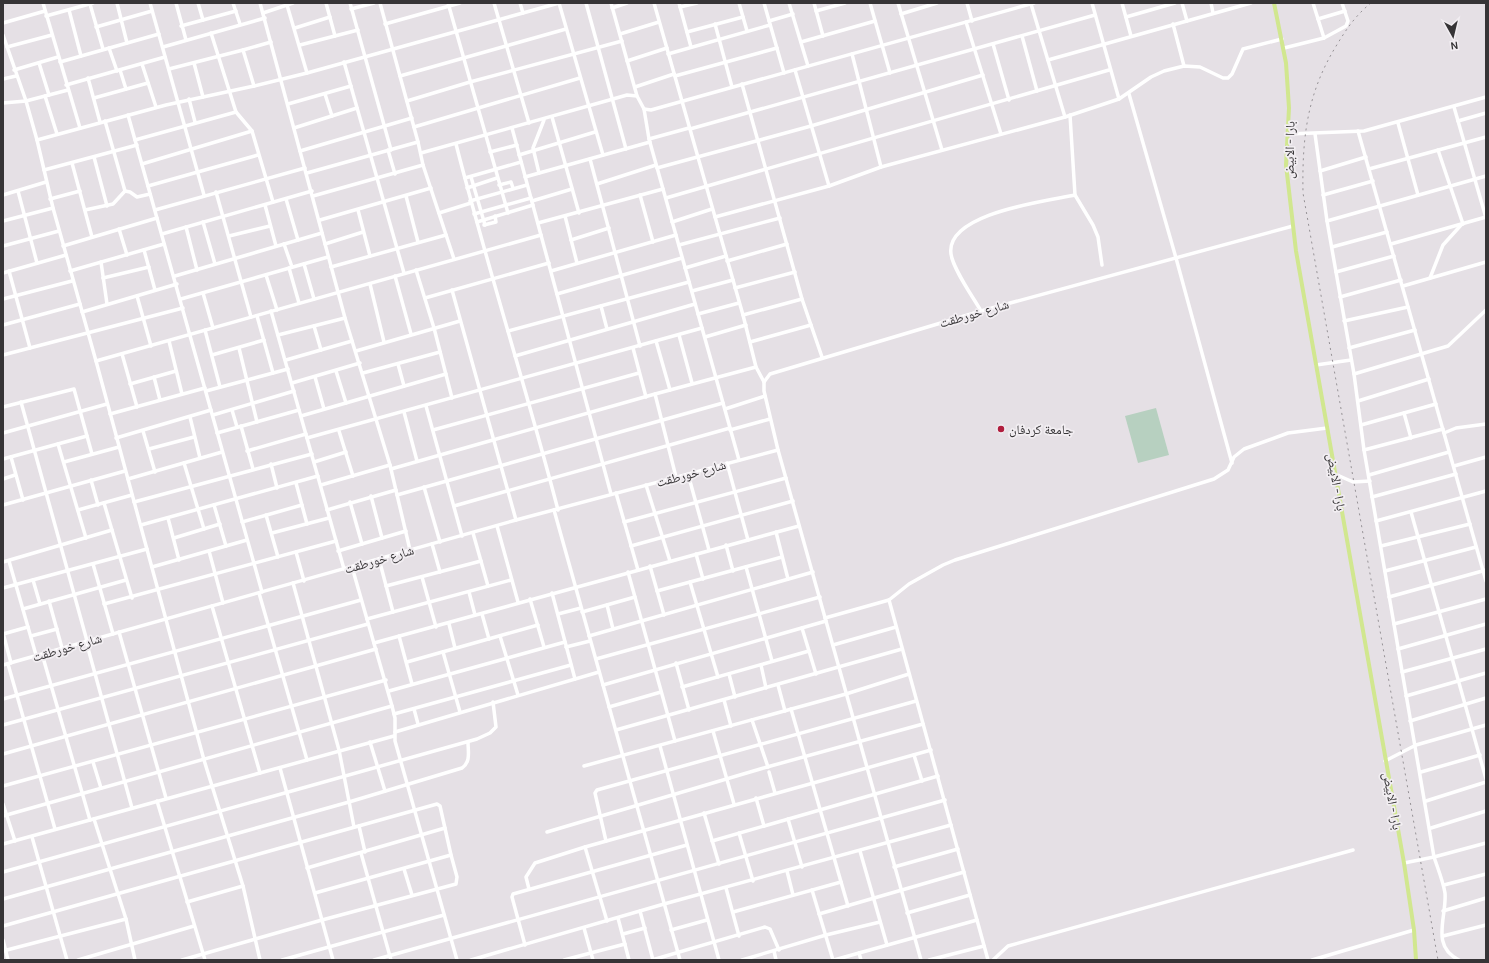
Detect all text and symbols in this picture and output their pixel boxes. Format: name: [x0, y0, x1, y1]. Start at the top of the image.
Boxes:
north arrow: [1433, 16, 1473, 56]
text: N: [1450, 38, 1459, 52]
street label: بارا - الابيض: [1281, 121, 1299, 179]
street label: شارع خورطقت: [938, 296, 1011, 332]
place label: جامعة كردفان: [1009, 422, 1073, 438]
marker: جامعة كردفان: [996, 424, 1006, 434]
street label: بارا - الابيض: [1323, 452, 1349, 512]
street label: شارع خورطقت: [655, 457, 728, 492]
street label: شارع خورطقت: [343, 542, 416, 578]
street label: شارع خورطقت: [31, 630, 104, 666]
street label: بارا - الابيض: [1379, 771, 1405, 831]

